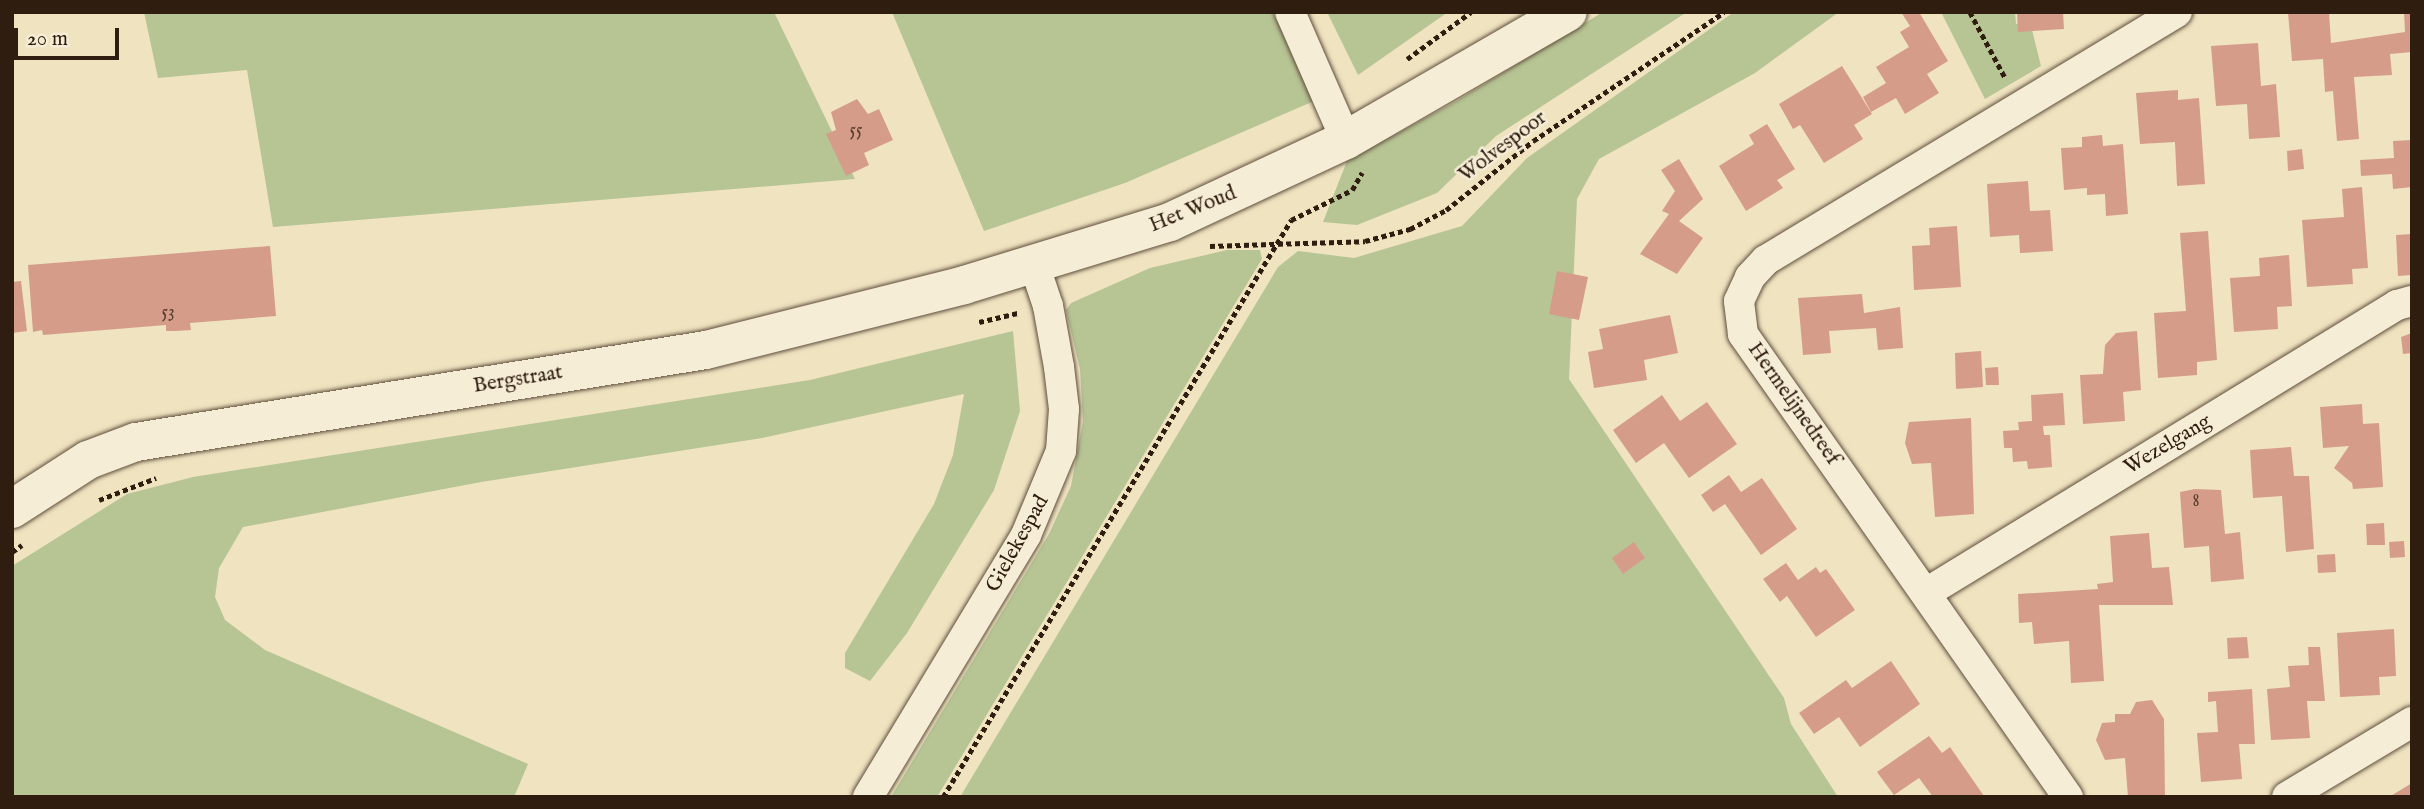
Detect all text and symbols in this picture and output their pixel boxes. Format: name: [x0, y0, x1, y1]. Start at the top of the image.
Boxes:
scale bar: [18, 14, 122, 58]
text: 20 m: [27, 26, 68, 53]
street label: Wolvespoor: [1454, 106, 1552, 188]
house number: 55: [849, 120, 863, 142]
street label: Het Woud: [1146, 181, 1240, 239]
house number: 53: [161, 302, 175, 324]
street label: Hermelijnedreef: [1741, 338, 1845, 470]
street label: Bergstraat: [471, 360, 565, 400]
street label: Wezelgang: [2120, 409, 2216, 481]
street label: Gielekespad: [981, 491, 1055, 597]
house number: 8: [2192, 491, 2200, 513]

